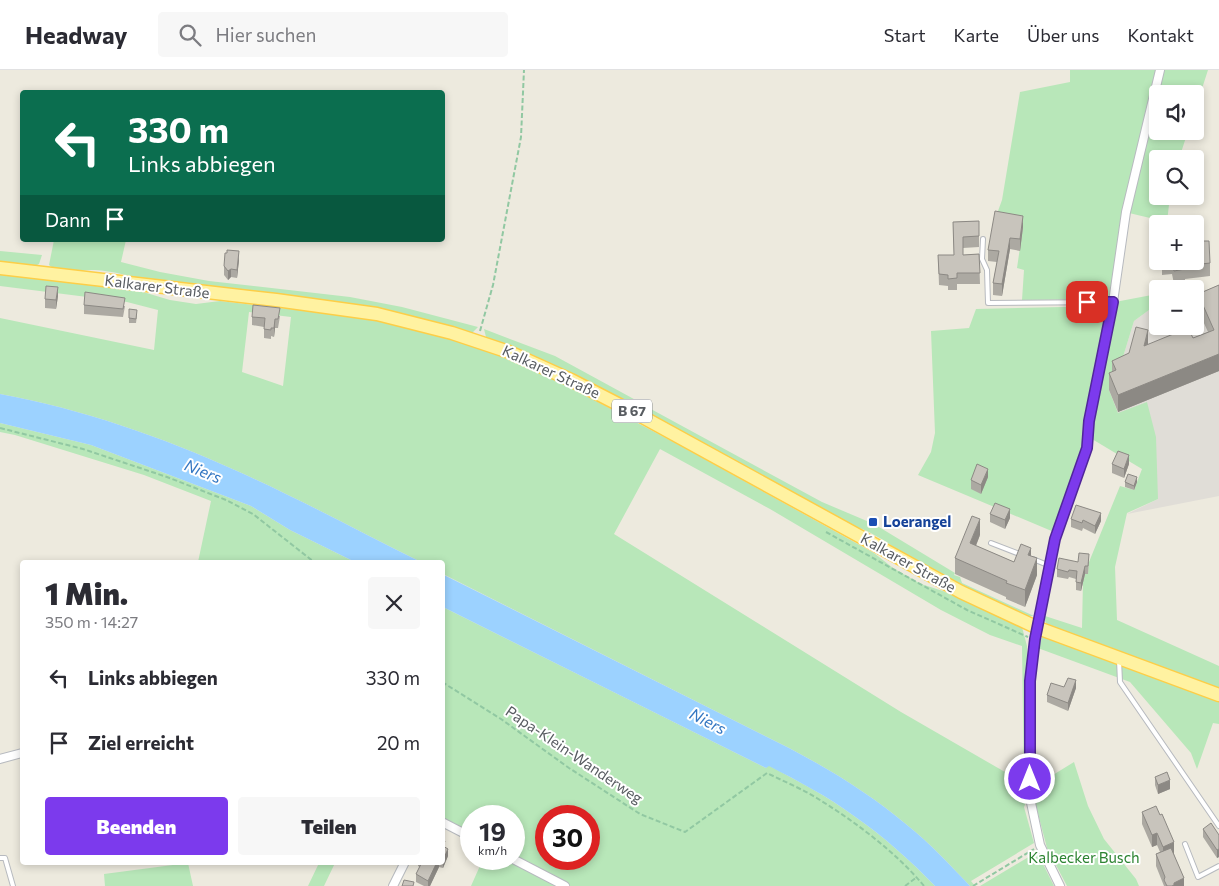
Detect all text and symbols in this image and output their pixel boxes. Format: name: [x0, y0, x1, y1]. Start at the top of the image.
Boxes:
search box: [158, 12, 508, 57]
text: Headway: [25, 20, 128, 49]
icon: search: [176, 21, 204, 49]
text: Hier suchen: [216, 23, 316, 46]
text: Start: [884, 24, 926, 46]
text: Karte: [954, 24, 999, 46]
text: Über uns: [1027, 24, 1100, 46]
text: Kontakt: [1128, 24, 1194, 46]
map controls: [1149, 85, 1204, 335]
button: sound: [1149, 85, 1204, 140]
text: 330 m: [128, 107, 229, 150]
icon: left: [45, 110, 110, 175]
text: Links abbiegen: [128, 150, 276, 177]
button: search: [1149, 150, 1204, 205]
icon: arrive: [101, 205, 129, 233]
text: Dann: [45, 208, 91, 231]
button: +: [1149, 215, 1204, 270]
street label: Kalkarer Straße: [104, 271, 211, 301]
button: −: [1149, 280, 1204, 335]
pin: [1066, 281, 1108, 323]
icon: arrive: [1073, 288, 1101, 316]
street label: Kalkarer Straße: [500, 341, 603, 402]
road number: B 67: [612, 400, 652, 422]
water label: Niers: [182, 455, 224, 486]
place label: Loerangel: [883, 512, 951, 530]
marker: Loerangel: [867, 516, 879, 528]
street label: Kalkarer Straße: [858, 529, 959, 596]
text: 1 Min.: [45, 574, 128, 611]
button: close: [368, 577, 420, 629]
text: 350 m · 14:27: [45, 612, 138, 631]
icon: left: [45, 664, 73, 692]
text: Links abbiegen: [88, 666, 218, 689]
text: 330 m: [366, 666, 420, 689]
street label: Papa-Klein-Wanderweg: [503, 702, 647, 807]
water label: Niers: [687, 703, 729, 738]
icon: arrive: [45, 729, 73, 757]
text: Ziel erreicht: [88, 731, 194, 754]
text: 20 m: [377, 731, 420, 754]
position arrow: [1003, 752, 1055, 804]
button: Beenden: [45, 797, 228, 855]
button: Teilen: [238, 797, 420, 855]
speed limit sign: 30: [535, 805, 600, 870]
text: 19: [479, 816, 506, 846]
text: km/h: [478, 843, 507, 857]
park label: Kalbecker Busch: [1028, 848, 1140, 866]

